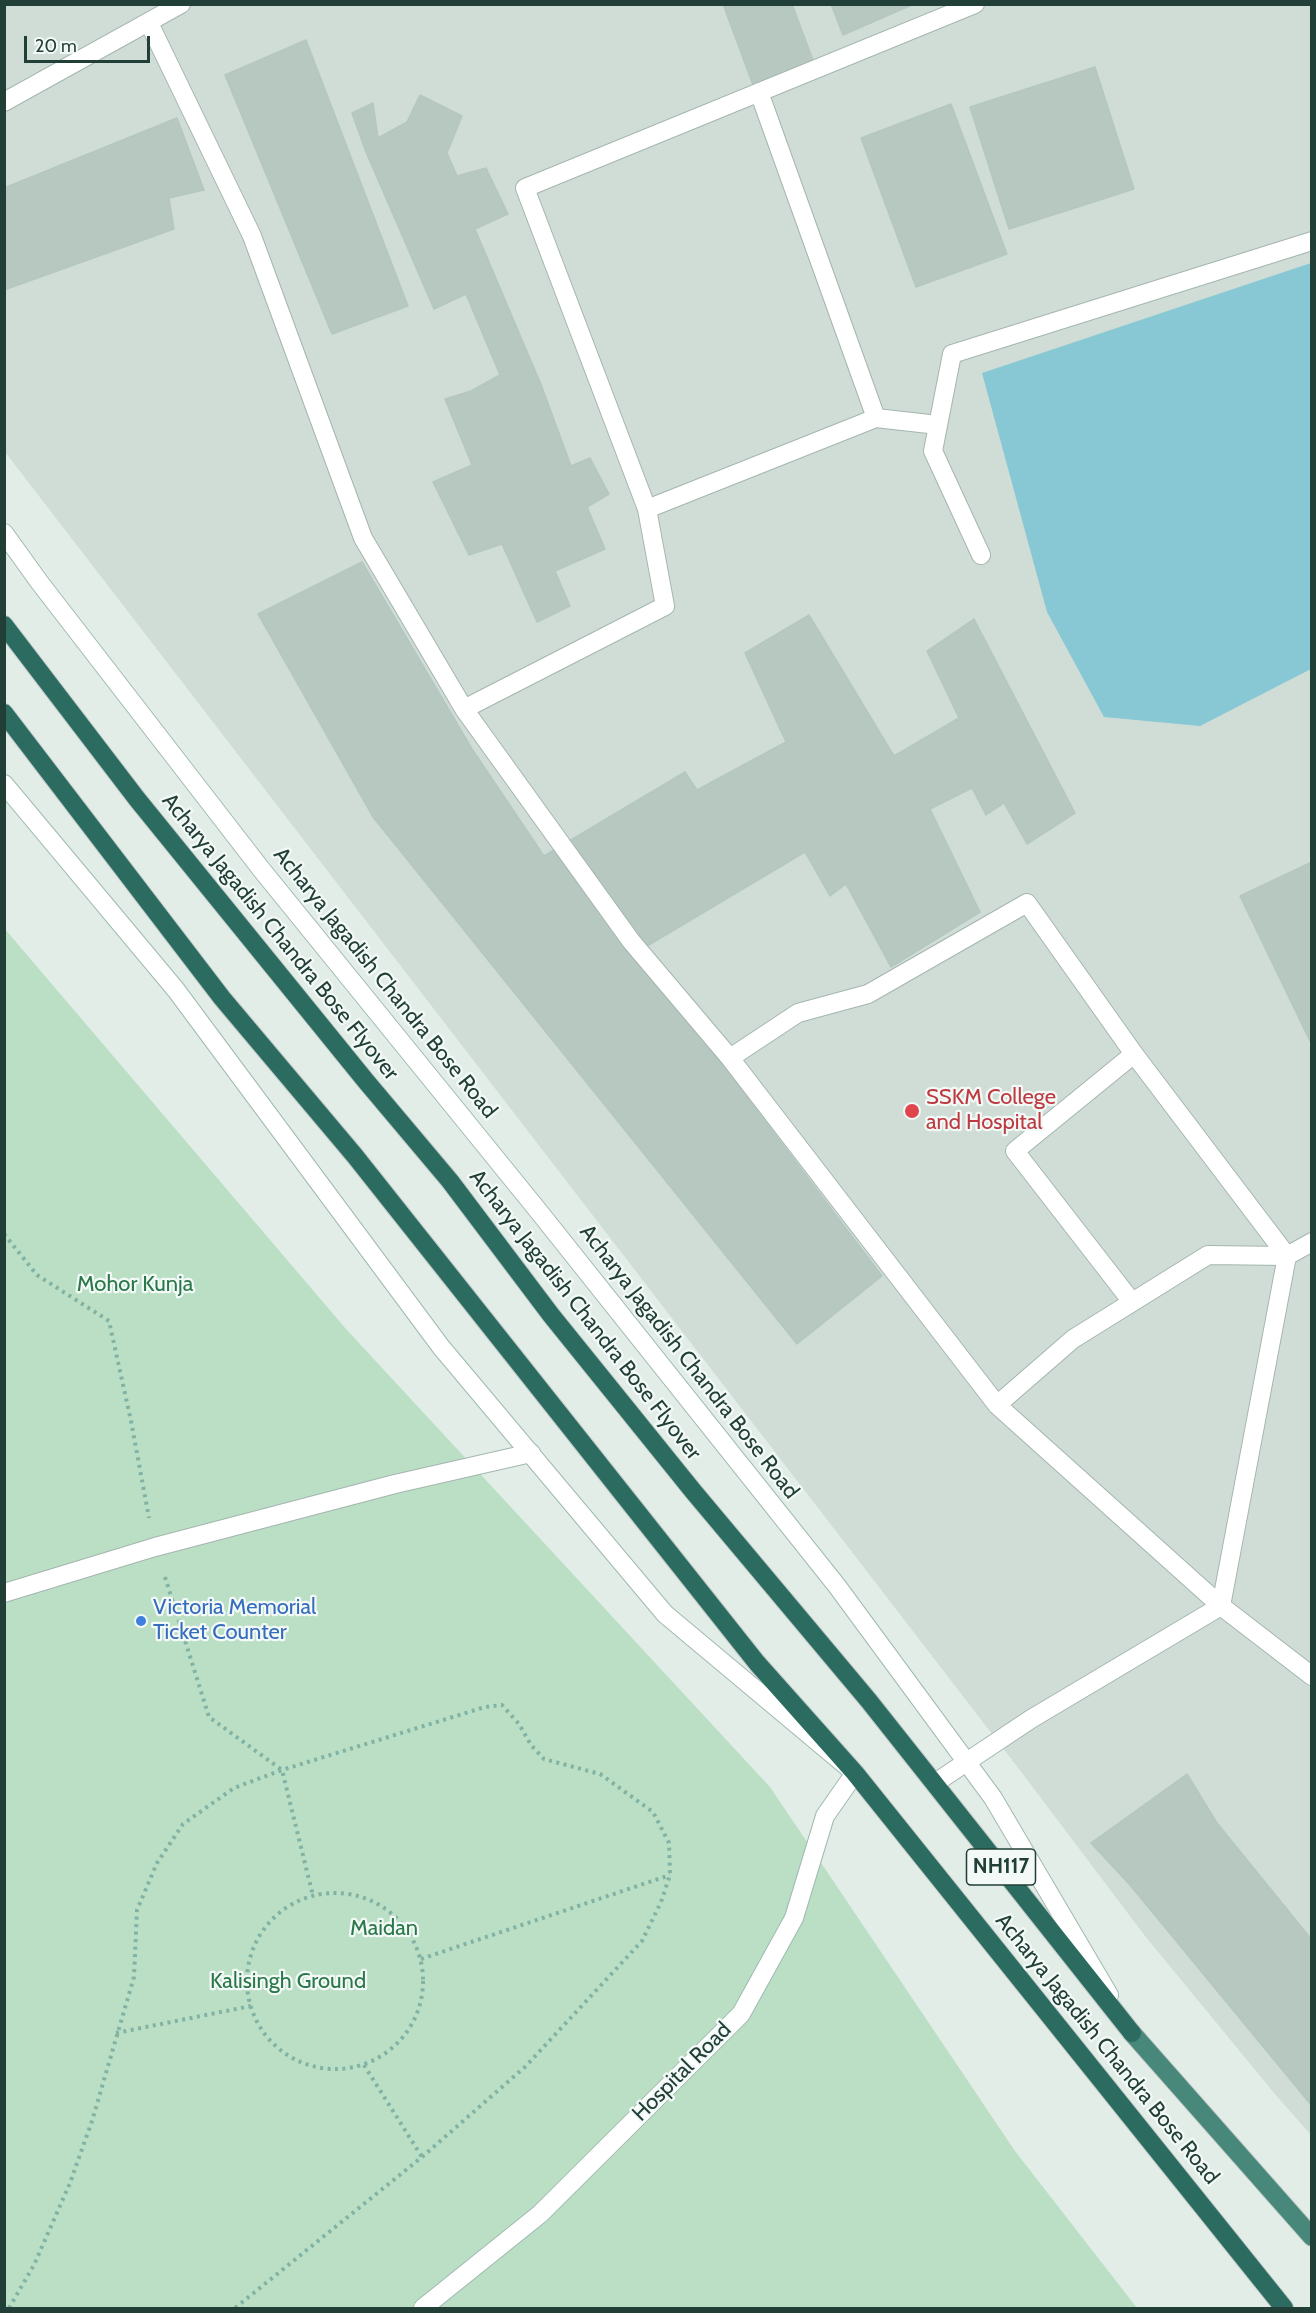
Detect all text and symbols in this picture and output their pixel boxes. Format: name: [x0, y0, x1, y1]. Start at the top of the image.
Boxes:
scale bar: [27, 24, 153, 62]
text: 20 m: [35, 35, 77, 57]
street label: Acharya Jagadish Chandra Bose Flyover: [156, 788, 404, 1086]
street label: Acharya Jagadish Chandra Bose Road: [268, 842, 502, 1124]
place label: SSKM College and Hospital: [926, 1085, 1056, 1136]
marker: SSKM College and Hospital: [903, 1102, 921, 1120]
street label: Acharya Jagadish Chandra Bose Flyover: [463, 1165, 707, 1465]
street label: Acharya Jagadish Chandra Bose Road: [574, 1220, 804, 1504]
park label: Mohor Kunja: [77, 1272, 193, 1298]
place label: Victoria Memorial Ticket Counter: [153, 1595, 316, 1646]
marker: Victoria Memorial Ticket Counter: [134, 1614, 148, 1628]
road number: NH117: [966, 1849, 1036, 1885]
street label: Acharya Jagadish Chandra Bose Road: [990, 1908, 1224, 2190]
park label: Maidan: [350, 1916, 418, 1942]
park label: Kalisingh Ground: [210, 1969, 366, 1995]
street label: Hospital Road: [627, 2017, 737, 2127]

